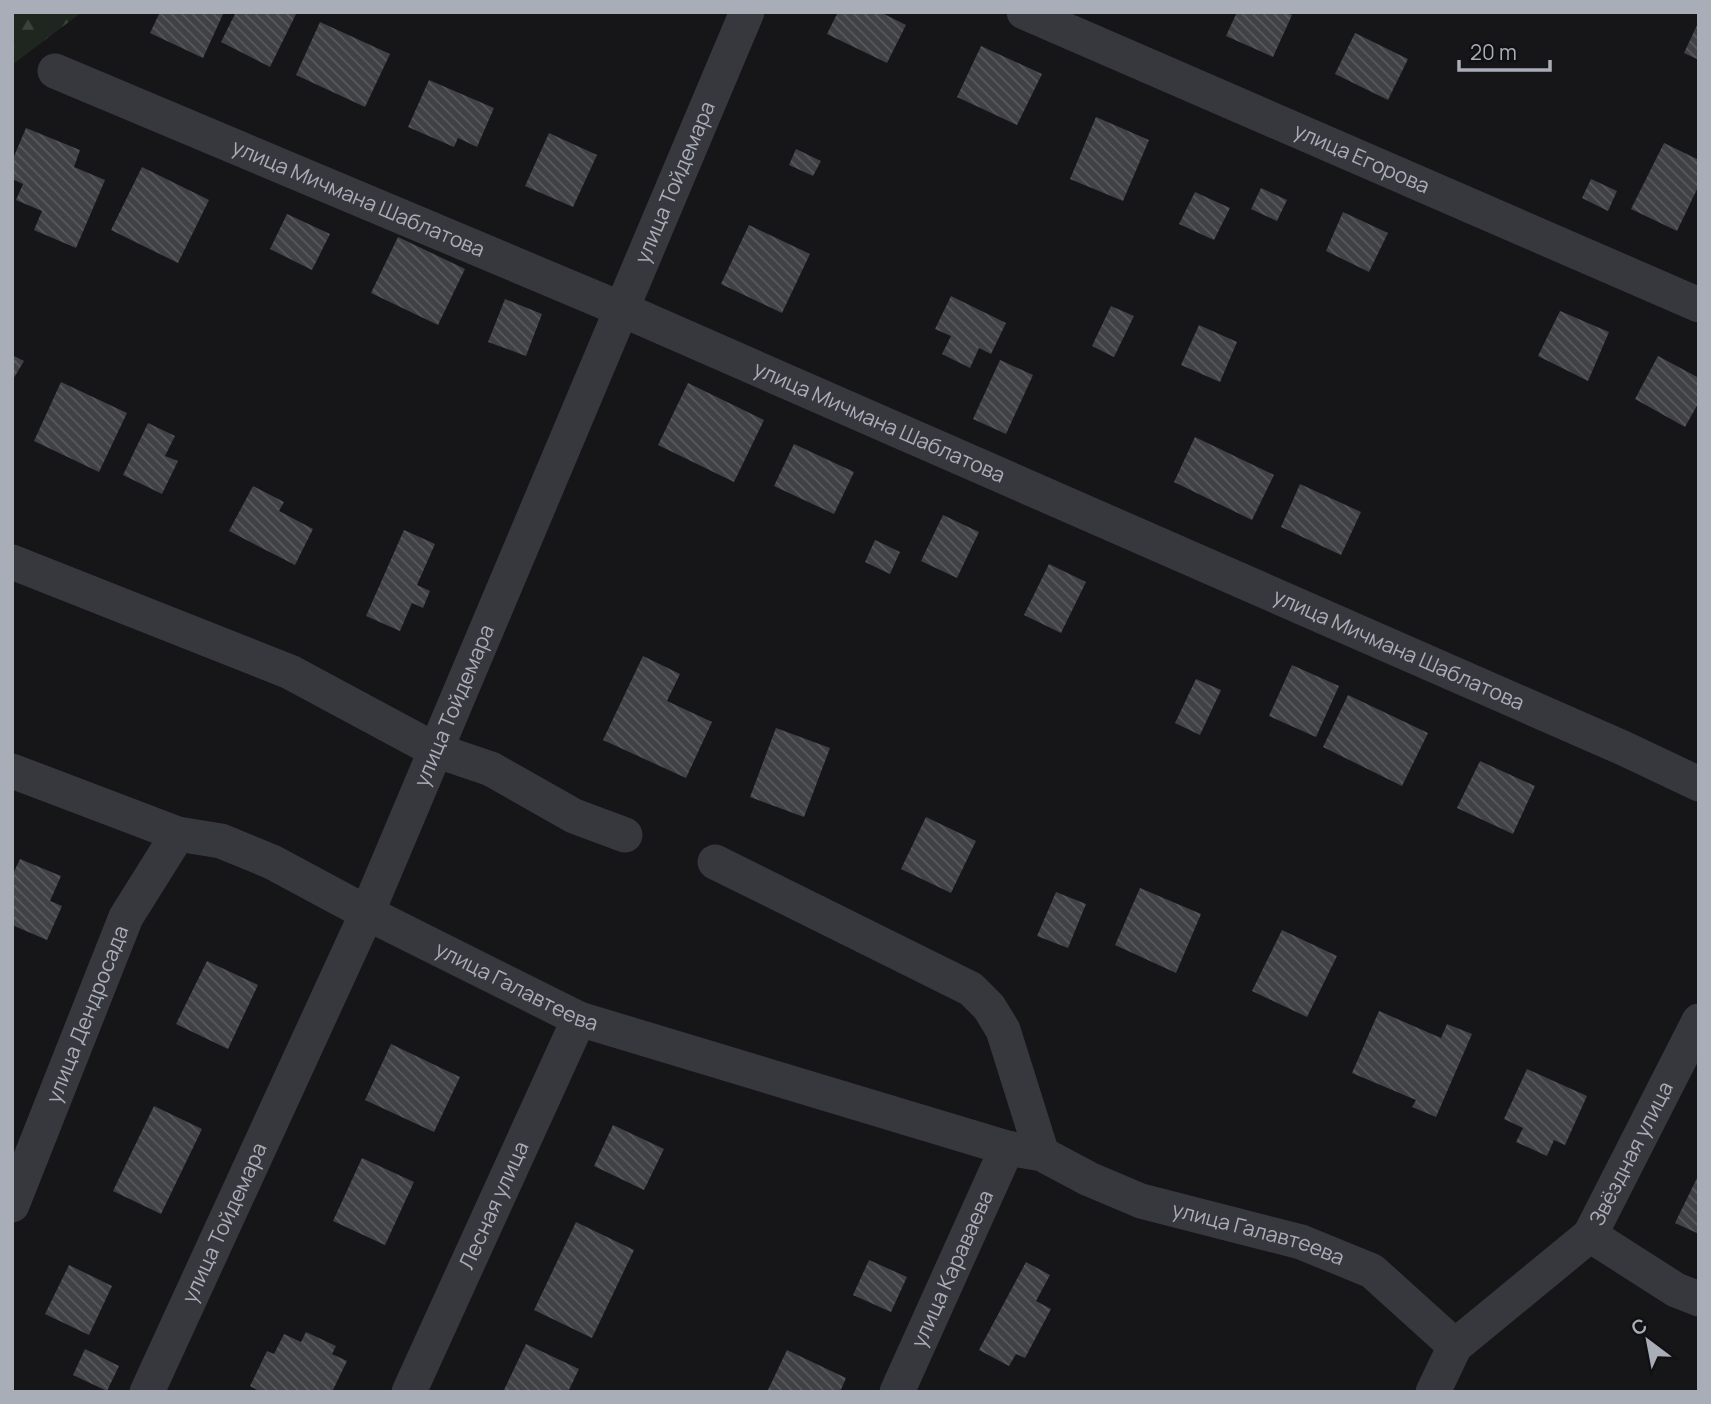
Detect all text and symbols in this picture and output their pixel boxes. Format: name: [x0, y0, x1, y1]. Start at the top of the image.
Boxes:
scale bar: [1459, 28, 1550, 72]
text: 20 m: [1470, 38, 1517, 66]
street label: улица Тойдемара: [628, 97, 721, 267]
street label: улица Егорова: [1290, 116, 1434, 199]
street label: улица Мичмана Шаблатова: [228, 132, 489, 263]
street label: улица Мичмана Шаблатова: [750, 354, 1010, 489]
street label: улица Мичмана Шаблатова: [1269, 581, 1529, 716]
street label: улица Тойдемара: [407, 620, 500, 791]
street label: улица Дендросада: [39, 921, 134, 1107]
street label: улица Галавтеева: [431, 934, 601, 1037]
street label: Звёздная улица: [1582, 1076, 1679, 1230]
street label: Лесная улица: [452, 1137, 534, 1274]
street label: улица Тойдемара: [175, 1138, 273, 1307]
street label: улица Караваева: [904, 1185, 999, 1352]
street label: улица Галавтеева: [1169, 1195, 1349, 1271]
north arrow: [1613, 1306, 1683, 1376]
text: С: [1626, 1312, 1652, 1341]

